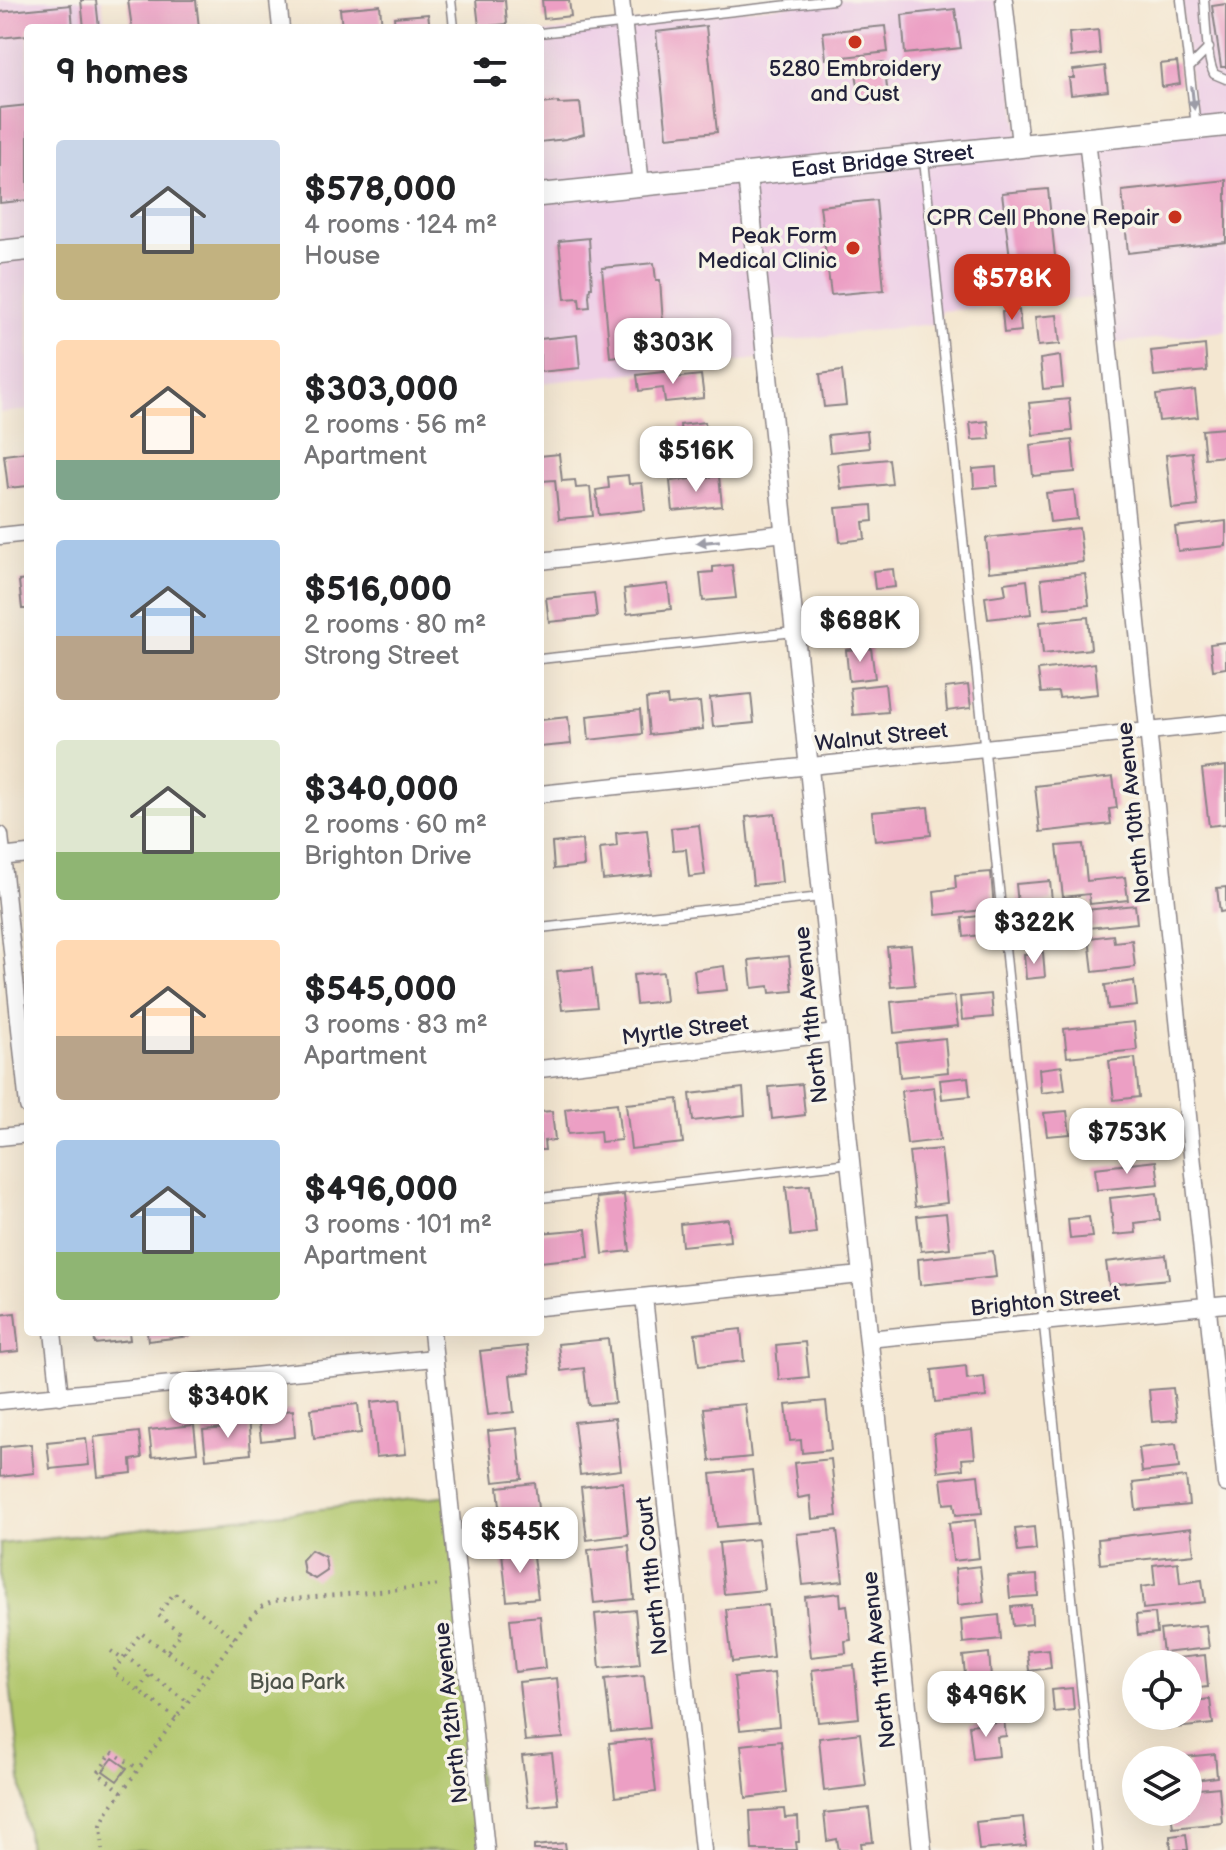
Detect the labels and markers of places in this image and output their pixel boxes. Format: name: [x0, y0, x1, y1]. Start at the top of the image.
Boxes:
marker: 5280 Embroidery and Cust: [846, 33, 864, 51]
place label: 5280 Embroidery and Cust: [769, 56, 941, 108]
place label: CPR Cell Phone Repair: [927, 205, 1160, 232]
marker: CPR Cell Phone Repair: [1166, 208, 1184, 226]
place label: Peak Form Medical Clinic: [697, 223, 837, 275]
marker: Peak Form Medical Clinic: [844, 239, 862, 257]
pin: $578K: [956, 254, 1068, 322]
pin: $303K: [617, 318, 729, 386]
pin: $516K: [640, 426, 752, 494]
pin: $688K: [804, 596, 916, 664]
pin: $322K: [978, 898, 1090, 966]
pin: $753K: [1071, 1108, 1183, 1176]
pin: $340K: [172, 1372, 284, 1440]
pin: $545K: [464, 1507, 576, 1575]
pin: $496K: [930, 1671, 1042, 1739]

